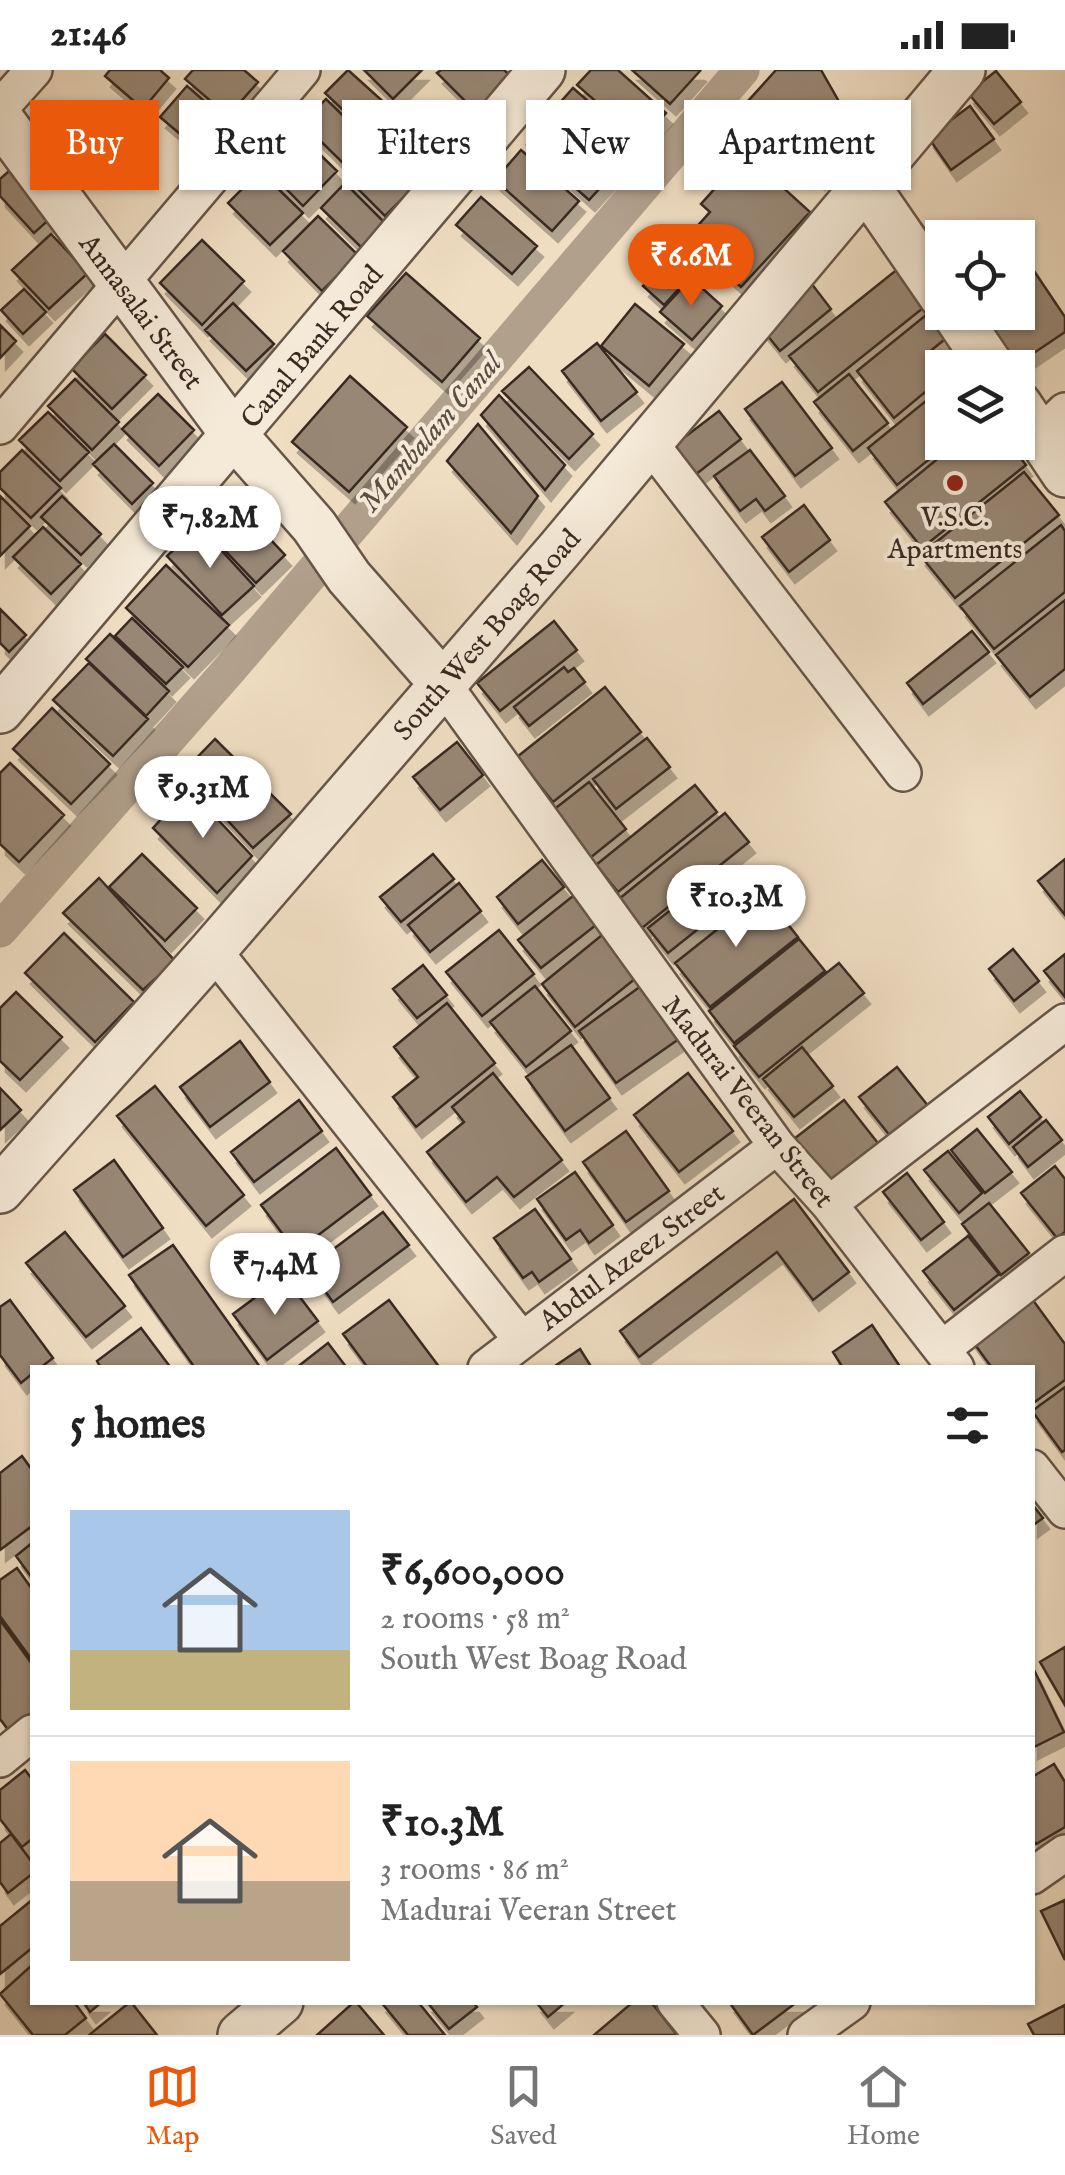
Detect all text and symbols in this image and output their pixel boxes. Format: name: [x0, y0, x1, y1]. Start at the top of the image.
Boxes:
text: 21:46: [50, 11, 127, 59]
chip: Buy: [30, 100, 159, 190]
chip: Rent: [179, 100, 322, 190]
chip: Filters: [342, 100, 506, 190]
chip: New: [526, 100, 664, 190]
chip: Apartment: [684, 100, 911, 190]
map controls: [925, 220, 1035, 460]
button: locate: [925, 220, 1035, 330]
pin: ₹6.6M: [621, 224, 761, 309]
street label: Annasalai Street: [70, 227, 210, 398]
text: ₹6.6M: [650, 236, 732, 277]
street label: Canal Bank Road: [234, 259, 392, 437]
water label: Mambalam Canal: [352, 343, 513, 521]
button: layers: [925, 350, 1035, 460]
marker: V.S.C. Apartments: [944, 472, 966, 494]
pin: ₹7.82M: [129, 486, 291, 571]
text: ₹7.82M: [161, 498, 259, 539]
place label: V.S.C. Apartments: [887, 501, 1022, 568]
street label: South West Boag Road: [387, 523, 589, 748]
pin: ₹9.31M: [122, 756, 284, 841]
text: ₹9.31M: [156, 768, 250, 809]
pin: ₹10.3M: [655, 865, 817, 950]
text: ₹10.3M: [689, 877, 783, 918]
street label: Madurai Veeran Street: [653, 990, 841, 1216]
street label: Abdul Azeez Street: [532, 1177, 733, 1340]
pin: ₹7.4M: [205, 1233, 345, 1318]
text: ₹7.4M: [232, 1245, 318, 1286]
icon: filters: [940, 1398, 995, 1453]
text: 5 homes: [70, 1399, 206, 1452]
text: ₹6,600,000: [380, 1546, 565, 1599]
icon: home: [150, 1550, 270, 1670]
text: 2 rooms · 58 m²: [380, 1599, 570, 1640]
text: South West Boag Road: [380, 1640, 687, 1681]
text: ₹10.3M: [380, 1797, 504, 1850]
icon: home: [150, 1801, 270, 1921]
text: 3 rooms · 86 m²: [380, 1850, 569, 1891]
text: Madurai Veeran Street: [380, 1891, 676, 1932]
tab: Map: [145, 2059, 200, 2154]
tab: Saved: [490, 2059, 557, 2154]
tab: Home: [847, 2059, 920, 2154]

